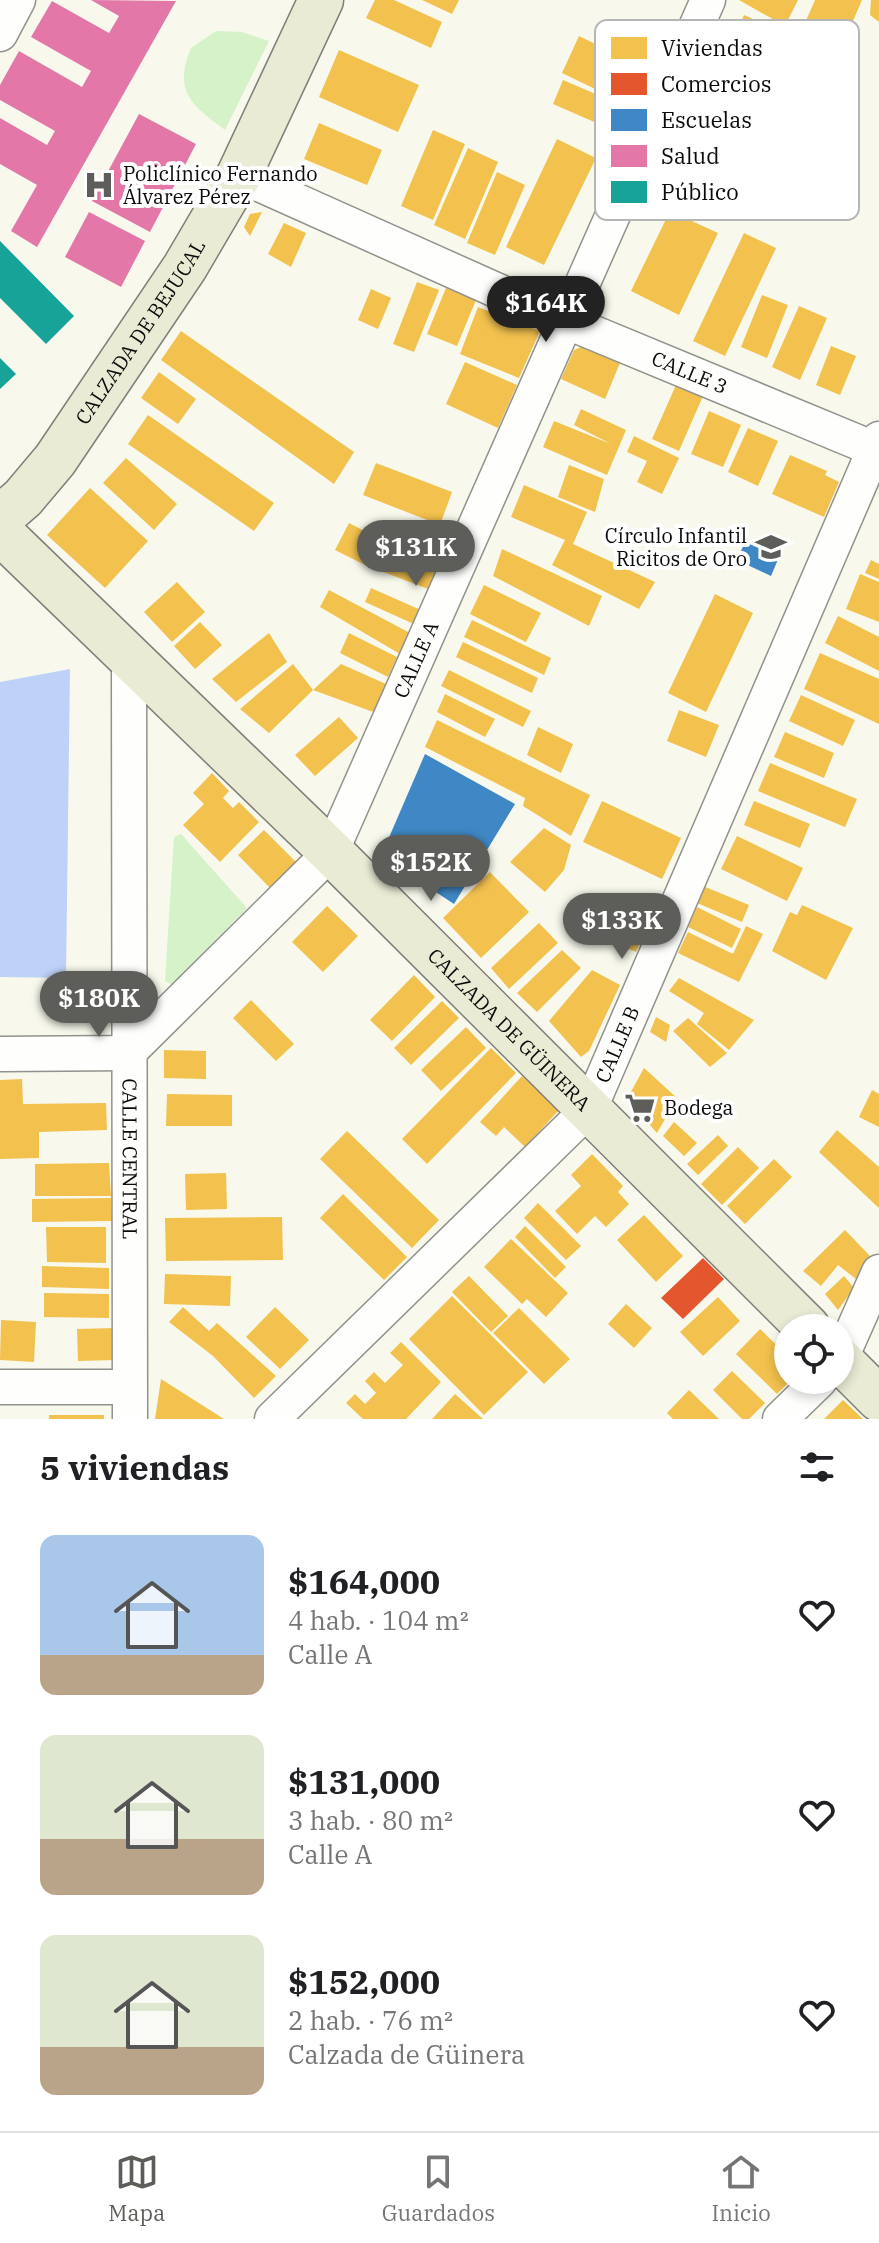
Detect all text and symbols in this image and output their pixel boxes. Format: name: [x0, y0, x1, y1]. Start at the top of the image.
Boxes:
legend: [595, 20, 859, 220]
text: Viviendas: [661, 33, 763, 62]
text: Comercios: [661, 69, 771, 98]
text: Escuelas: [661, 105, 752, 134]
text: Salud: [661, 141, 720, 170]
place label: Policlínico Fernando Álvarez Pérez: [123, 160, 318, 210]
hospital icon: Policlínico Fernando Álvarez Pérez: [82, 168, 116, 202]
text: Público: [661, 177, 739, 206]
street label: CALZADA DE BEJUCAL: [69, 234, 211, 430]
pin: $164K: [490, 276, 602, 344]
text: $164K: [505, 285, 587, 319]
street label: CALLE 3: [648, 344, 732, 400]
pin: $131K: [360, 520, 472, 588]
place label: Círculo Infantil Ricitos de Oro: [605, 522, 747, 572]
text: $131K: [375, 529, 457, 563]
school or university icon: Círculo Infantil Ricitos de Oro: [754, 530, 788, 564]
street label: CALLE A: [387, 617, 445, 702]
pin: $152K: [375, 835, 487, 903]
text: $152K: [390, 844, 472, 878]
pin: $133K: [566, 893, 678, 961]
text: $133K: [581, 902, 663, 936]
street label: CALZADA DE GÜINERA: [422, 942, 597, 1117]
pin: $180K: [43, 971, 155, 1039]
text: $180K: [58, 980, 140, 1014]
street label: CALLE B: [589, 1002, 645, 1087]
street label: CALLE CENTRAL: [117, 1078, 144, 1240]
supermarket icon: Bodega: [623, 1091, 657, 1125]
place label: Bodega: [664, 1094, 734, 1121]
map controls: [774, 1314, 854, 1394]
button: locate: [774, 1314, 854, 1394]
text: 5 viviendas: [40, 1445, 229, 1489]
icon: filters: [795, 1445, 839, 1489]
text: $164,000: [288, 1559, 440, 1603]
icon: home: [104, 1567, 200, 1663]
icon: heart: [795, 1593, 839, 1637]
text: 4 hab. · 104 m²: [288, 1603, 469, 1637]
text: Calle A: [288, 1637, 372, 1671]
text: $131,000: [288, 1759, 440, 1803]
icon: home: [104, 1767, 200, 1863]
icon: heart: [795, 1793, 839, 1837]
text: 3 hab. · 80 m²: [288, 1803, 453, 1837]
text: Calle A: [288, 1837, 372, 1871]
text: $152,000: [288, 1959, 440, 2003]
icon: home: [104, 1967, 200, 2063]
icon: heart: [795, 1993, 839, 2037]
text: 2 hab. · 76 m²: [288, 2003, 453, 2037]
text: Calzada de Güinera: [288, 2037, 525, 2071]
tab: Mapa: [108, 2150, 165, 2227]
tab: Guardados: [382, 2150, 495, 2227]
tab: Inicio: [711, 2150, 771, 2227]

